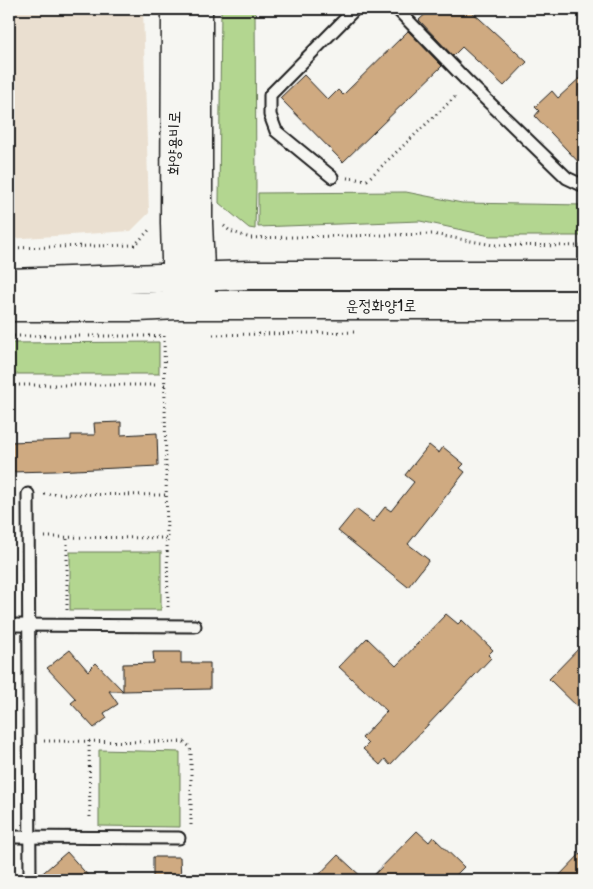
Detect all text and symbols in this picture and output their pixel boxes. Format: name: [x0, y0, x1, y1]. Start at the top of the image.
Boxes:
street label: 화양용비로: [165, 111, 185, 175]
street label: 운정화양1로: [346, 297, 416, 316]

